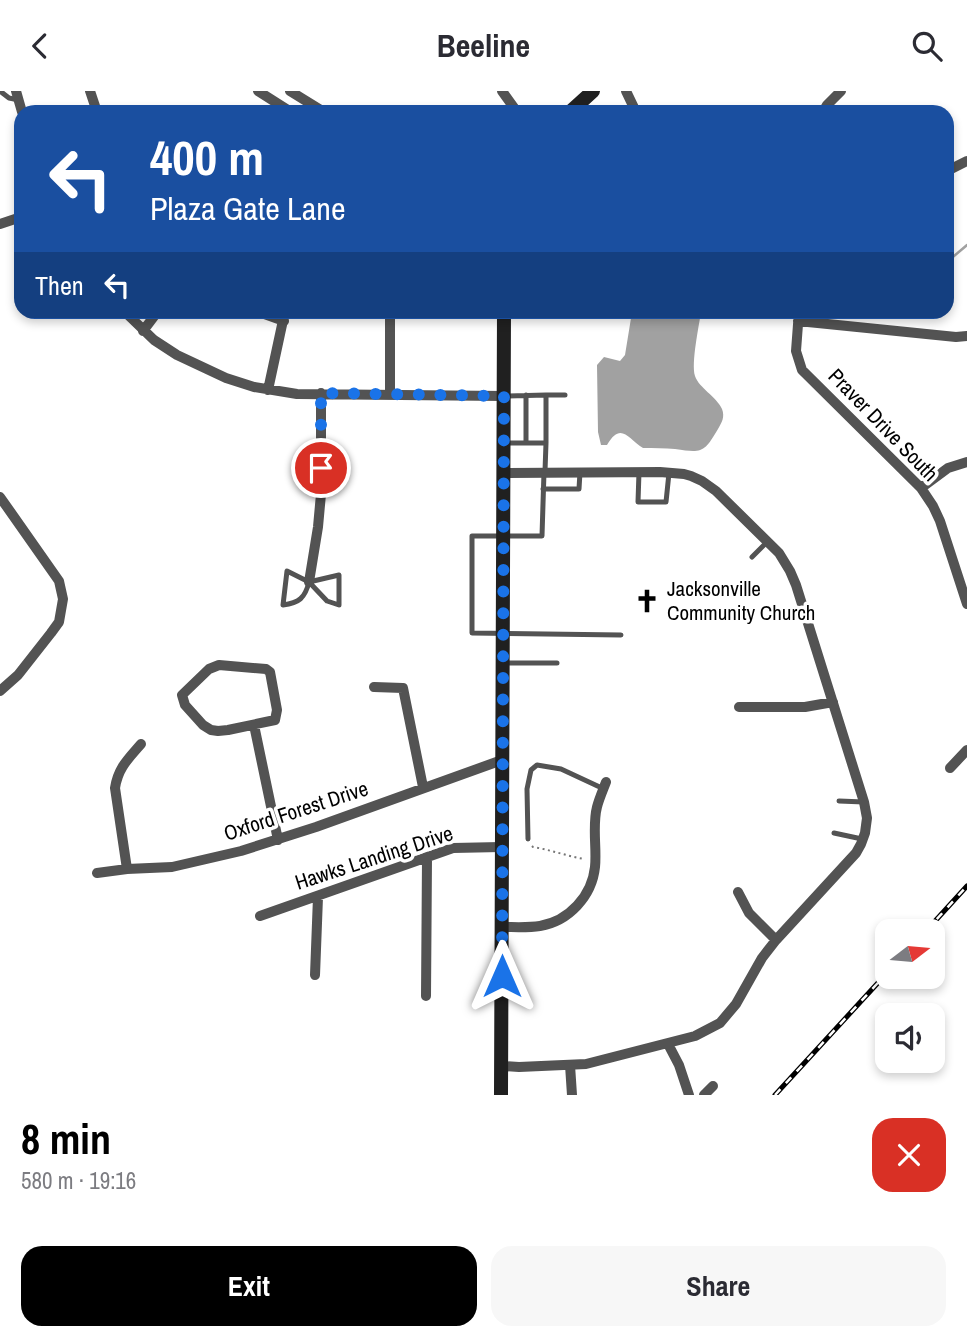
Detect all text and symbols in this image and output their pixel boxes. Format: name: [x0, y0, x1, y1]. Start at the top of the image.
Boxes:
text: Beeline: [437, 24, 530, 67]
icon: back: [21, 27, 59, 65]
icon: search: [908, 27, 946, 65]
text: 400 m: [150, 124, 264, 190]
icon: left: [35, 133, 126, 224]
text: Plaza Gate Lane: [150, 187, 346, 230]
icon: left: [98, 266, 136, 304]
text: Then: [35, 268, 84, 303]
street label: Praver Drive South: [822, 362, 945, 487]
pin: [291, 438, 351, 498]
icon: arrive: [302, 449, 340, 487]
place label: Jacksonville Community Church: [667, 574, 815, 627]
church icon: Jacksonville Community Church: [633, 587, 661, 615]
street label: Oxford Forest Drive: [220, 774, 372, 848]
street label: Hawks Landing Drive: [291, 818, 457, 897]
north arrow: [875, 919, 945, 989]
map controls: [875, 919, 945, 1073]
position arrow: [465, 939, 539, 1013]
button: sound: [875, 1003, 945, 1073]
text: 8 min: [21, 1111, 111, 1167]
button: close: [872, 1118, 946, 1192]
text: 580 m · 19:16: [21, 1165, 136, 1196]
button: Exit: [21, 1246, 477, 1326]
button: Share: [491, 1246, 946, 1326]

